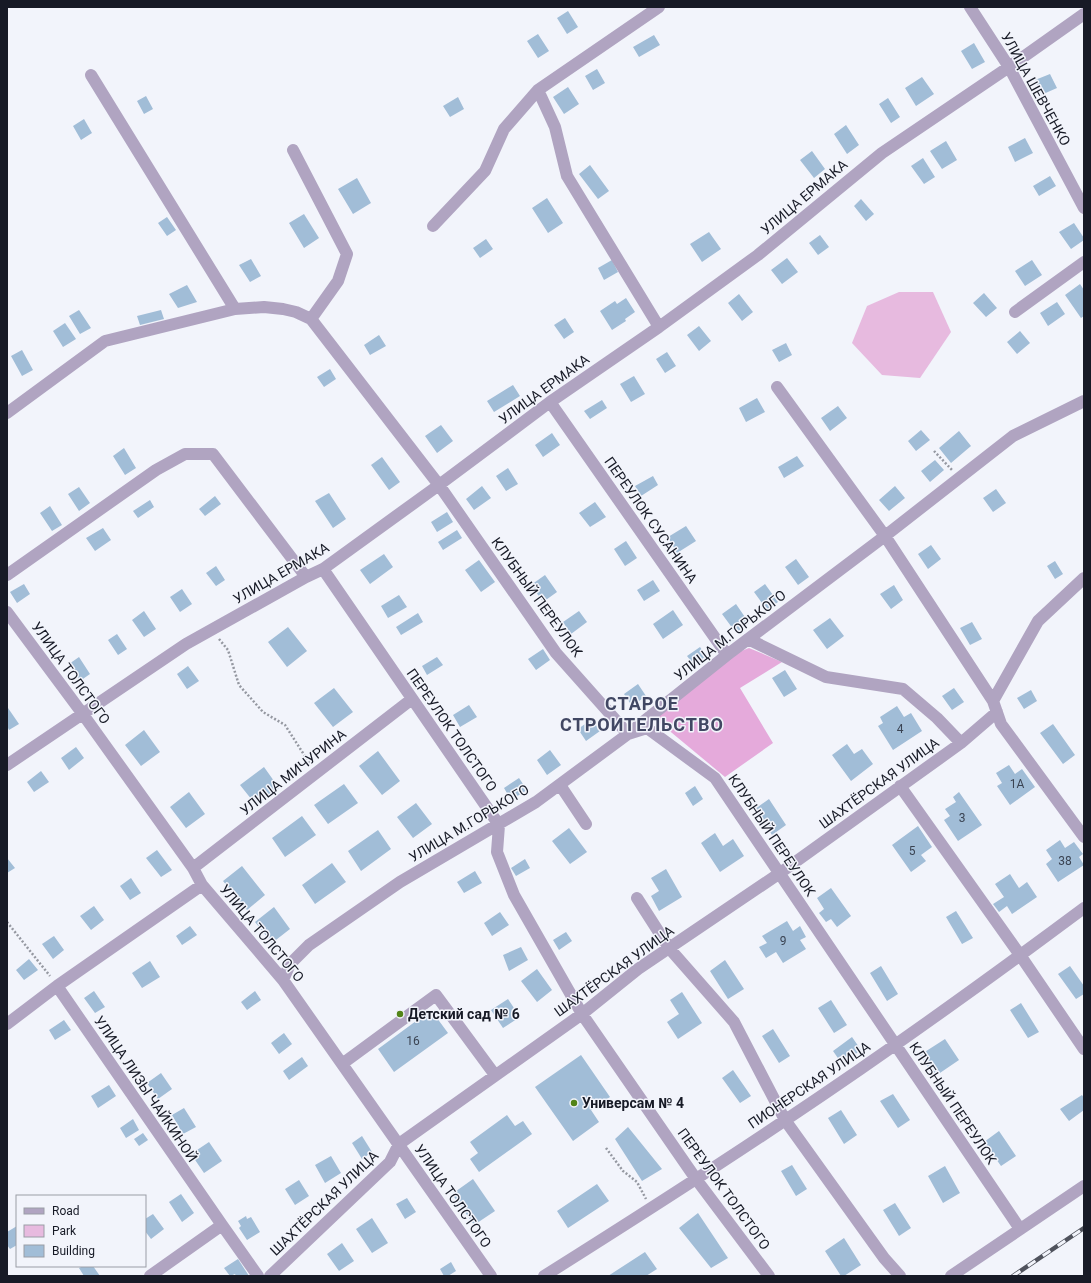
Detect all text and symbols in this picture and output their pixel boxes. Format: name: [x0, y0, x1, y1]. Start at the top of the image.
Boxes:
street label: УЛИЦА ШЕВЧЕНКО: [998, 30, 1074, 148]
street label: УЛИЦА ЕРМАКА: [758, 156, 850, 238]
street label: УЛИЦА ЕРМАКА: [496, 351, 592, 427]
street label: ПЕРЕУЛОК СУСАНИНА: [601, 454, 701, 586]
street label: КЛУБНЫЙ ПЕРЕУЛОК: [488, 534, 586, 660]
street label: УЛИЦА ЕРМАКА: [230, 539, 332, 607]
street label: УЛИЦА М.ГОРЬКОГО: [671, 586, 789, 684]
street label: УЛИЦА ТОЛСТОГО: [29, 619, 113, 727]
street label: ПЕРЕУЛОК ТОЛСТОГО: [404, 666, 500, 794]
district label: СТАРОЕ СТРОИТЕЛЬСТВО: [560, 693, 724, 735]
house number: 4: [897, 722, 904, 736]
street label: УЛИЦА МИЧУРИНА: [237, 726, 349, 818]
street label: ШАХТЁРСКАЯ УЛИЦА: [816, 734, 942, 832]
street label: КЛУБНЫЙ ПЕРЕУЛОК: [725, 771, 819, 899]
house number: 1А: [1010, 777, 1024, 791]
street label: УЛИЦА М.ГОРЬКОГО: [406, 781, 532, 865]
house number: 3: [959, 811, 965, 825]
house number: 5: [909, 844, 916, 858]
house number: 38: [1058, 854, 1072, 868]
street label: УЛИЦА ТОЛСТОГО: [217, 881, 307, 985]
street label: ШАХТЁРСКАЯ УЛИЦА: [551, 922, 677, 1020]
house number: 9: [780, 934, 786, 948]
place label: Детский сад № 6: [408, 1006, 520, 1022]
marker: Детский сад № 6: [395, 1009, 405, 1019]
street label: УЛИЦА ЛИЗЫ ЧАЙКИНОЙ: [91, 1013, 201, 1165]
house number: 16: [406, 1034, 420, 1048]
street label: ПИОНЕРСКАЯ УЛИЦА: [745, 1038, 873, 1132]
street label: КЛУБНЫЙ ПЕРЕУЛОК: [906, 1039, 1000, 1167]
place label: Универсам № 4: [582, 1095, 684, 1111]
marker: Универсам № 4: [569, 1098, 579, 1108]
street label: ПЕРЕУЛОК ТОЛСТОГО: [675, 1125, 773, 1253]
street label: УЛИЦА ТОЛСТОГО: [411, 1141, 495, 1251]
street label: ШАХТЁРСКАЯ УЛИЦА: [267, 1147, 381, 1259]
legend: [16, 1195, 146, 1267]
text: Road: [52, 1204, 80, 1218]
text: Park: [52, 1224, 77, 1238]
text: Building: [52, 1244, 95, 1258]

